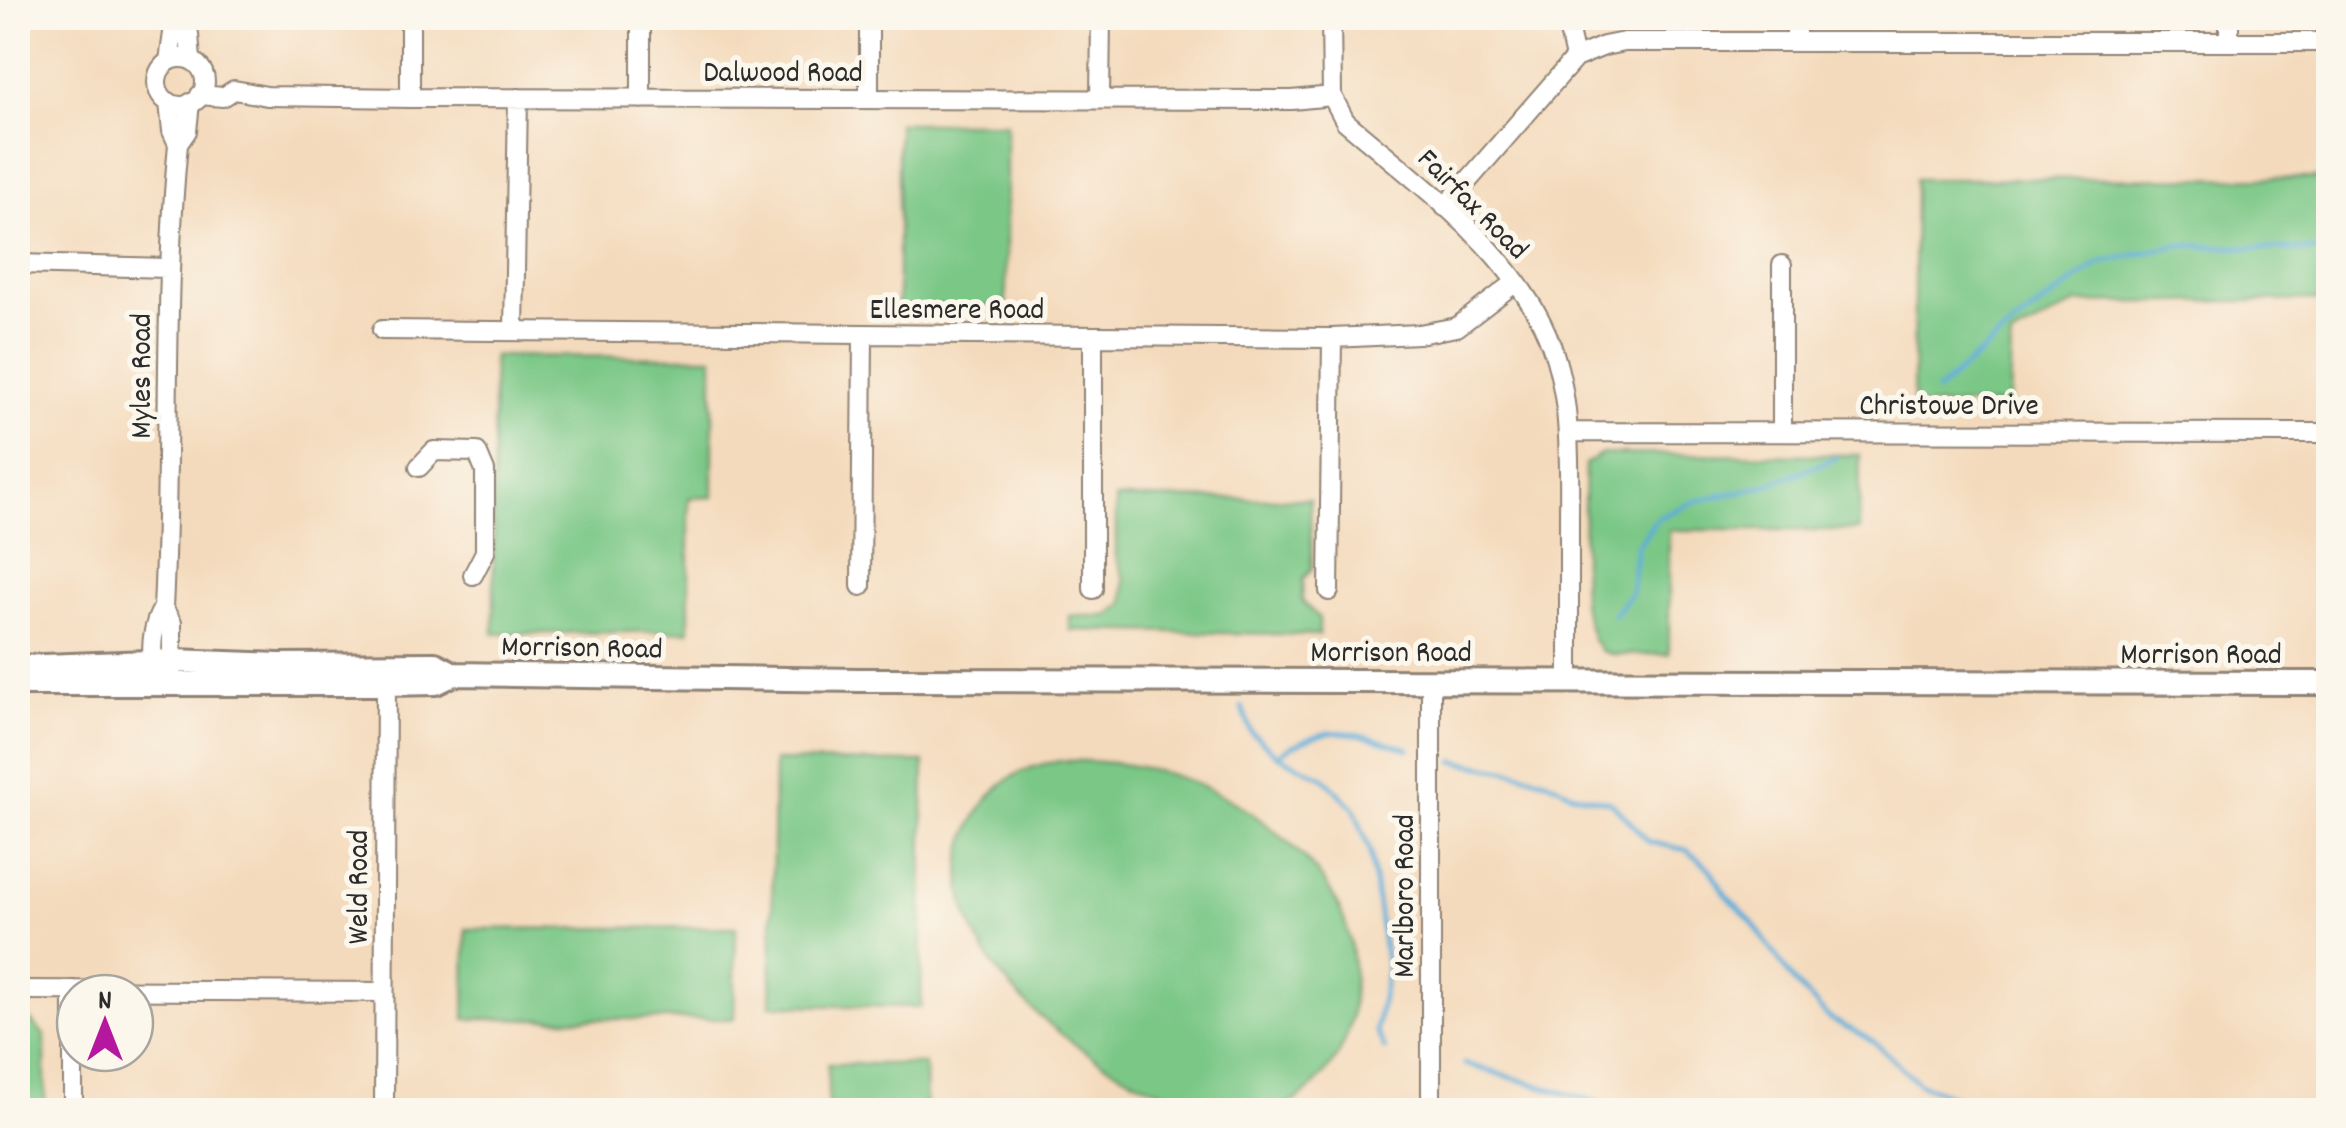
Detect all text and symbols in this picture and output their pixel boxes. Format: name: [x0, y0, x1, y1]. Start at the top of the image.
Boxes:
street label: Dalwood Road: [703, 54, 863, 97]
street label: Fairfax Road: [1405, 140, 1537, 272]
street label: Ellesmere Road: [870, 291, 1044, 334]
street label: Myles Road: [123, 313, 166, 439]
street label: Christowe Drive: [1859, 387, 2039, 430]
street label: Morrison Road: [501, 628, 663, 673]
street label: Morrison Road: [1310, 634, 1472, 677]
street label: Morrison Road: [2120, 636, 2282, 679]
street label: Marlboro Road: [1386, 814, 1429, 978]
street label: Weld Road: [340, 830, 383, 944]
north arrow: [55, 973, 155, 1073]
text: N: [98, 983, 112, 1023]

